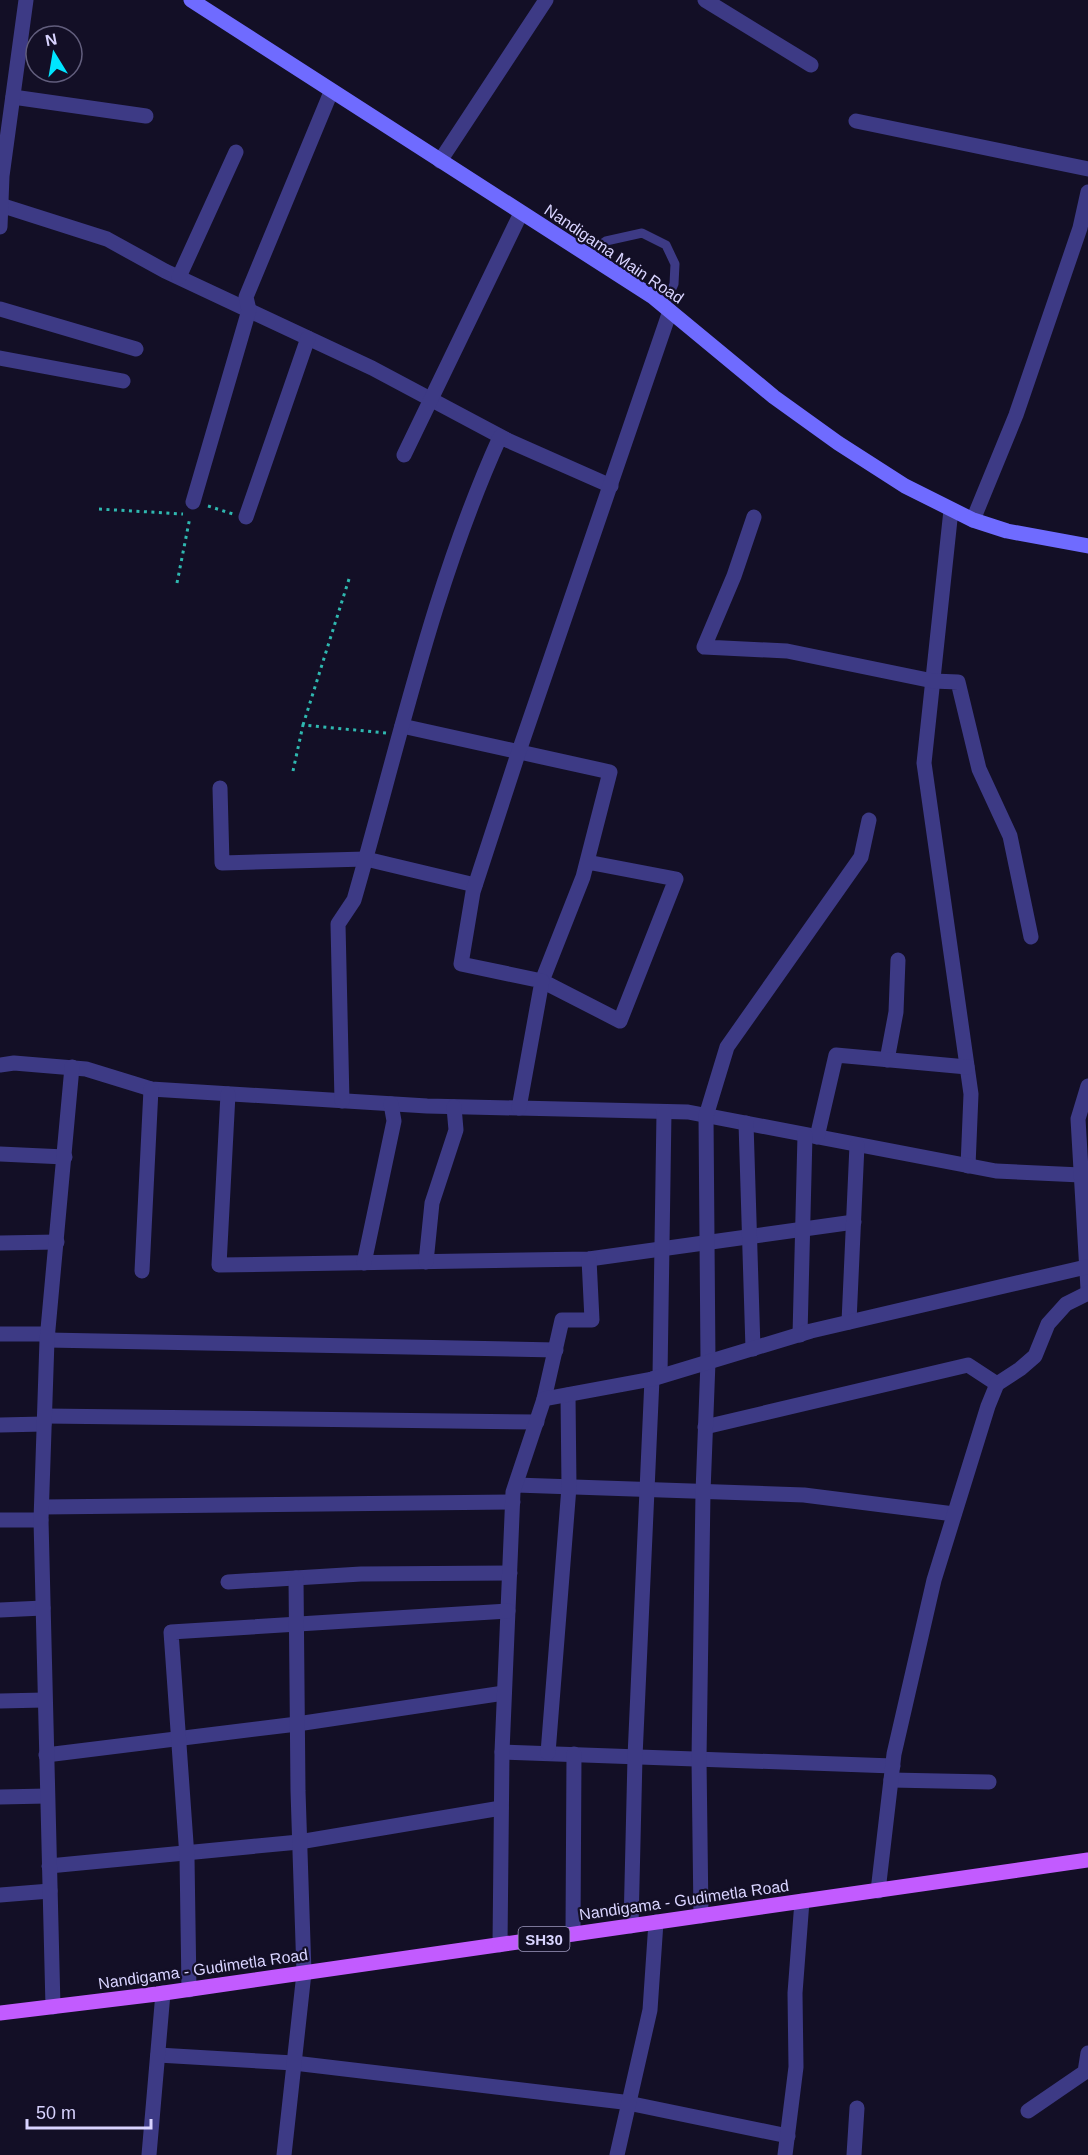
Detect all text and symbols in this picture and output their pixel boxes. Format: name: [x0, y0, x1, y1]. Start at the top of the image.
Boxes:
north arrow: [24, 24, 84, 84]
text: N: [44, 30, 59, 49]
street label: Nandigama Main Road: [541, 201, 687, 307]
street label: Nandigama - Gudimetla Road: [578, 1877, 790, 1923]
road number: SH30: [518, 1927, 570, 1951]
street label: Nandigama - Gudimetla Road: [97, 1946, 309, 1992]
scale bar: [27, 2092, 152, 2130]
text: 50 m: [36, 2103, 76, 2123]

